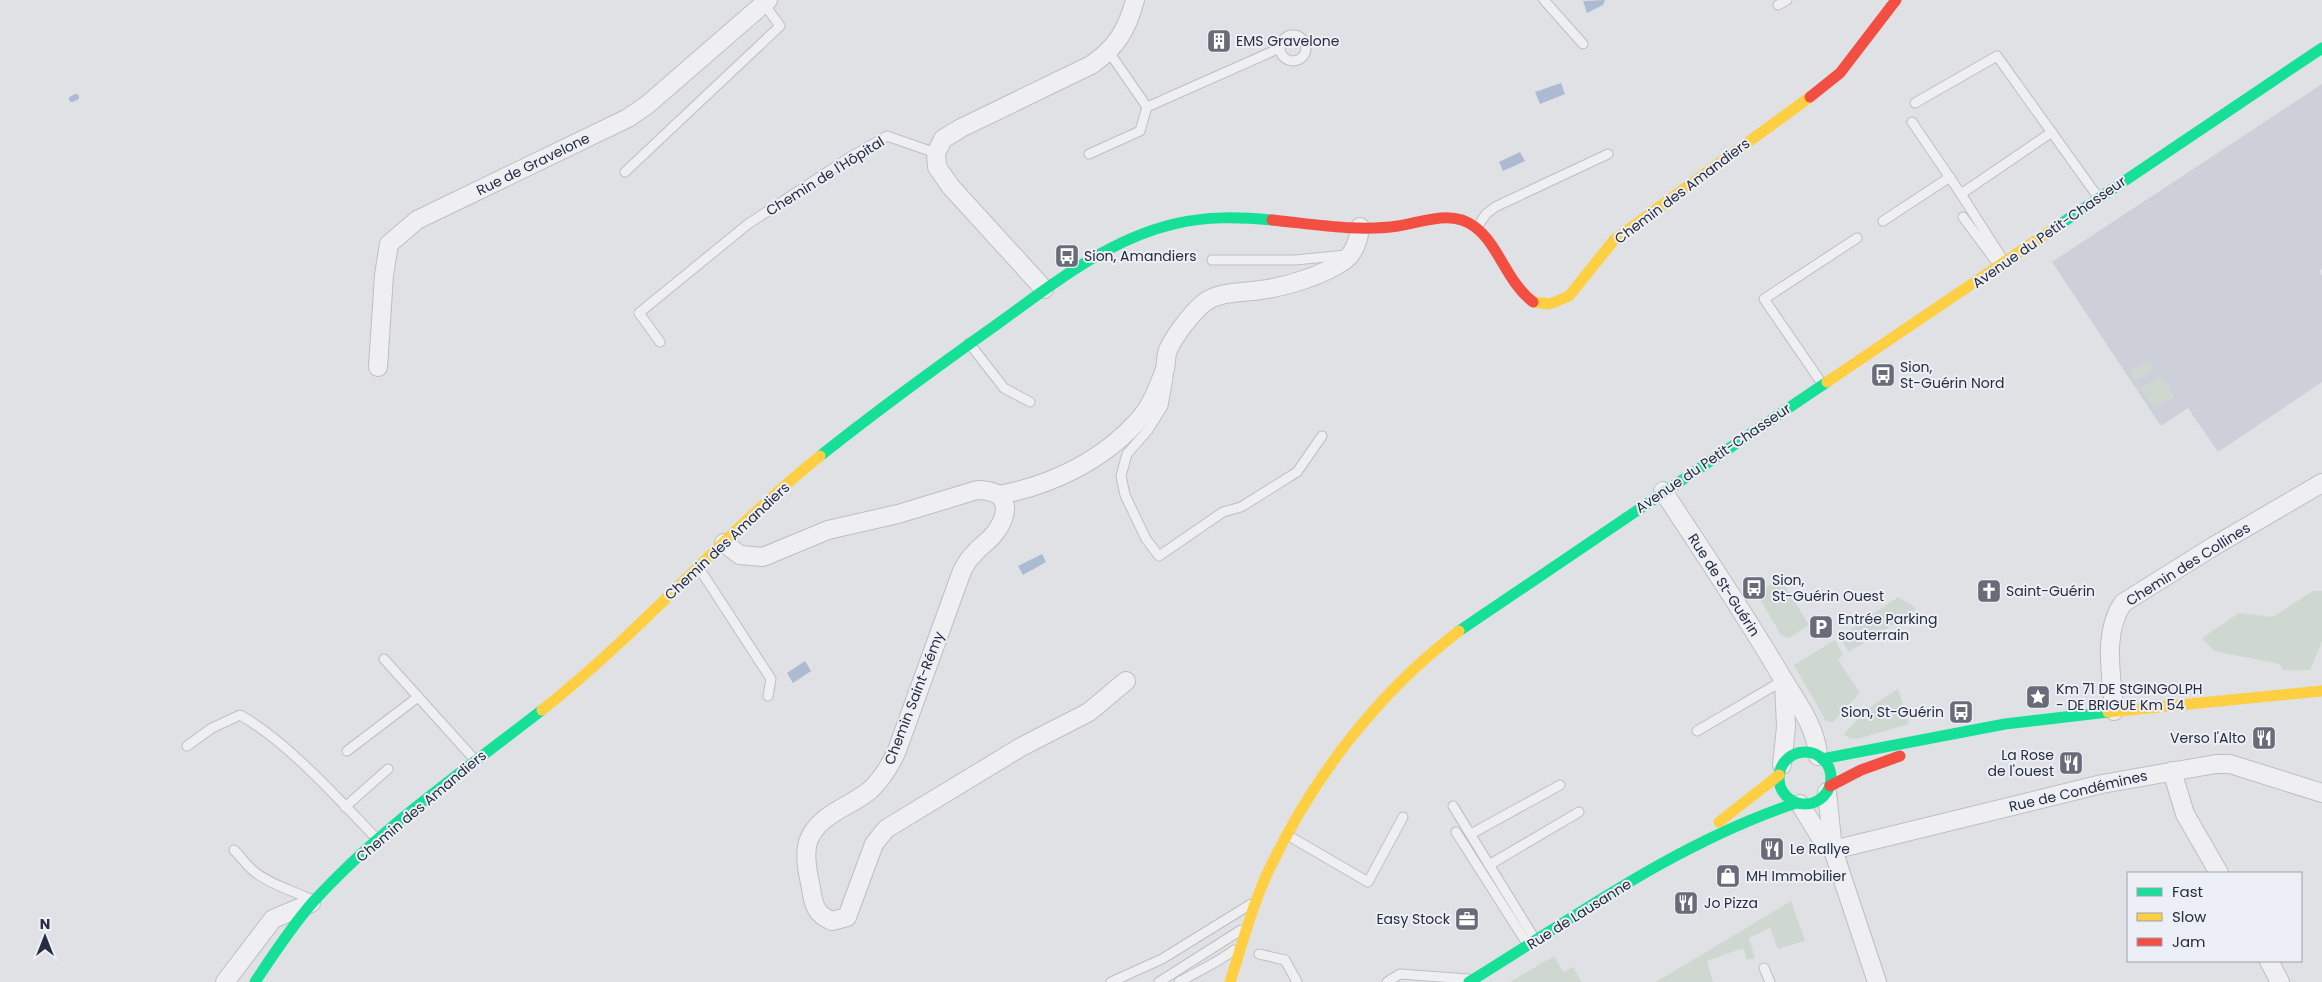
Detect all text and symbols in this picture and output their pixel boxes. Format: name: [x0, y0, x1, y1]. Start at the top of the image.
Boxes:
building icon: EMS Gravelone: [1206, 28, 1232, 54]
place label: EMS Gravelone: [1236, 31, 1340, 51]
street label: Rue de Gravelone: [473, 128, 593, 200]
street label: Chemin de l'Hôpital: [762, 131, 888, 221]
street label: Chemin des Amandiers: [1610, 133, 1754, 249]
street label: Avenue du Petit-Chasseur: [1968, 171, 2130, 293]
bus stop icon: Sion, Amandiers: [1054, 243, 1080, 269]
place label: Sion, Amandiers: [1084, 246, 1197, 266]
place label: Sion, St-Guérin Nord: [1900, 357, 2004, 393]
bus stop icon: Sion, St-Guérin Nord: [1870, 362, 1896, 388]
street label: Avenue du Petit-Chasseur: [1631, 398, 1795, 518]
street label: Chemin des Amandiers: [660, 478, 794, 604]
street label: Chemin des Collines: [2122, 518, 2254, 610]
street label: Rue de St-Guérin: [1683, 530, 1765, 640]
place label: Sion, St-Guérin Ouest: [1772, 570, 1884, 606]
bus stop icon: Sion, St-Guérin Ouest: [1741, 575, 1767, 601]
church icon: Saint-Guérin: [1976, 578, 2002, 604]
place label: Saint-Guérin: [2006, 581, 2095, 601]
place label: Entrée Parking souterrain: [1838, 609, 1937, 645]
parking icon: Entrée Parking souterrain: [1808, 614, 1834, 640]
street label: Chemin Saint-Rémy: [879, 628, 949, 768]
place label: Km 71 DE StGINGOLPH - DE BRIGUE Km 54: [2056, 679, 2202, 715]
place icon: Km 71 DE StGINGOLPH - DE BRIGUE Km 54: [2025, 684, 2051, 710]
bus stop icon: Sion, St-Guérin: [1948, 699, 1974, 725]
place label: Sion, St-Guérin: [1841, 702, 1944, 722]
restaurant icon: Verso l'Alto: [2251, 725, 2277, 751]
place label: Verso l'Alto: [2170, 728, 2246, 748]
street label: Chemin des Amandiers: [352, 745, 490, 867]
place label: La Rose de l'ouest: [1987, 745, 2054, 781]
restaurant icon: La Rose de l'ouest: [2058, 750, 2084, 776]
street label: Rue de Condémines: [2007, 765, 2149, 817]
restaurant icon: Le Rallye: [1759, 836, 1785, 862]
place label: Le Rallye: [1790, 839, 1850, 859]
shop icon: MH Immobilier: [1715, 863, 1741, 889]
place label: MH Immobilier: [1746, 866, 1846, 886]
legend: [2127, 872, 2302, 962]
street label: Rue de Lausanne: [1523, 874, 1635, 954]
text: Fast: [2172, 881, 2203, 902]
restaurant icon: Jo Pizza: [1673, 890, 1699, 916]
place label: Jo Pizza: [1704, 893, 1758, 913]
office icon: Easy Stock: [1454, 906, 1480, 932]
text: Slow: [2172, 906, 2207, 927]
place label: Easy Stock: [1376, 909, 1451, 929]
north arrow: [20, 912, 70, 962]
text: N: [40, 914, 50, 934]
text: Jam: [2172, 931, 2206, 952]

